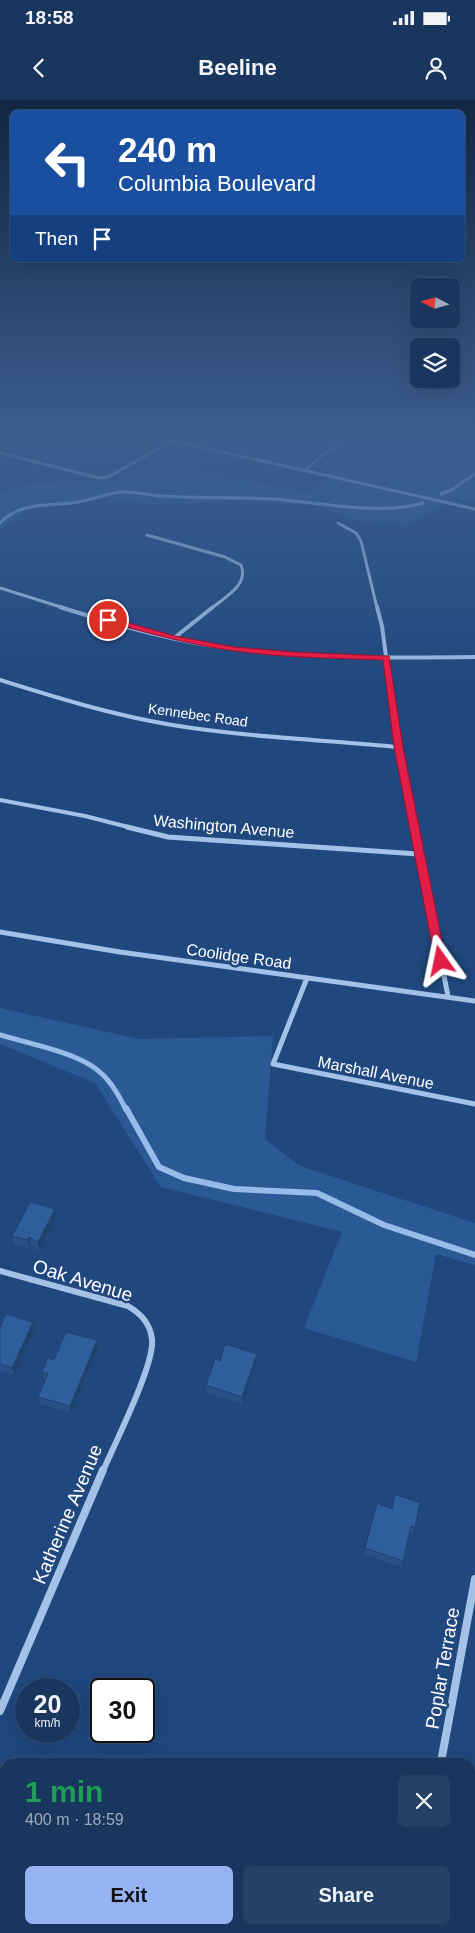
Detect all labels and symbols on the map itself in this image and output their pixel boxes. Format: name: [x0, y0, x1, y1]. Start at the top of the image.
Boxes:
north arrow: [410, 278, 460, 328]
pin: [87, 599, 129, 641]
street label: Kennebec Road: [147, 700, 249, 730]
street label: Washington Avenue: [153, 812, 295, 841]
position arrow: [414, 934, 466, 986]
street label: Coolidge Road: [185, 941, 293, 972]
street label: Marshall Avenue: [316, 1053, 436, 1092]
street label: Oak Avenue: [30, 1255, 135, 1306]
street label: Katherine Avenue: [29, 1441, 106, 1587]
street label: Poplar Terrace: [421, 1606, 464, 1731]
speed limit sign: 30: [90, 1678, 155, 1743]

